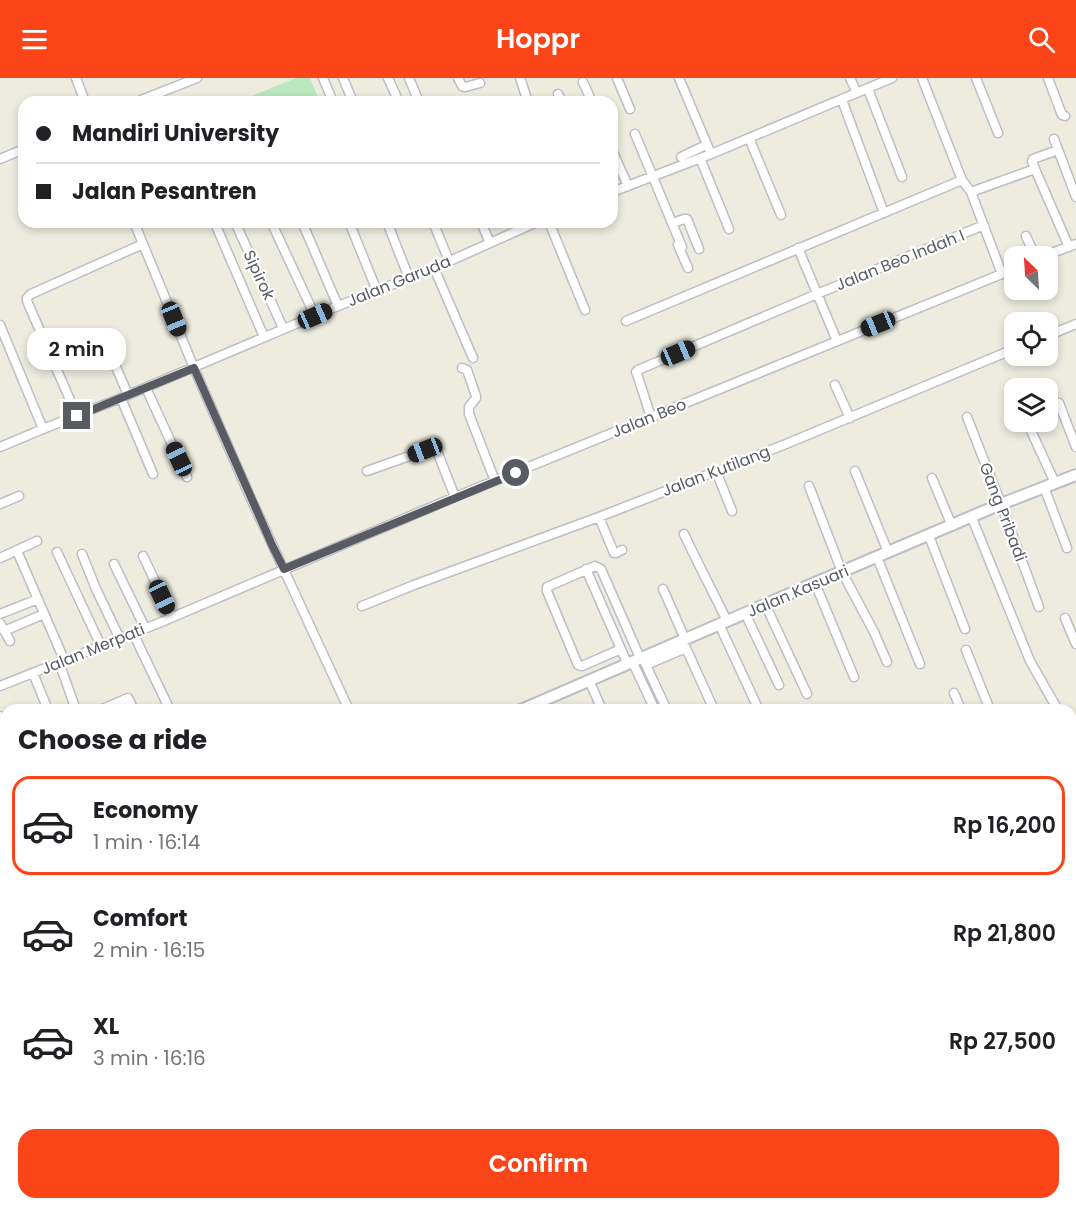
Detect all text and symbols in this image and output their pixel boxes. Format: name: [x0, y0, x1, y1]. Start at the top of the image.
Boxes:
text: Hoppr: [496, 20, 580, 57]
icon: menu: [18, 23, 51, 56]
icon: search: [1025, 23, 1058, 56]
text: Mandiri University: [72, 118, 279, 149]
text: Jalan Pesantren: [72, 176, 257, 207]
street label: Jalan Beo Indah I: [832, 224, 968, 296]
street label: Sipirok: [237, 246, 281, 304]
north arrow: [1004, 246, 1058, 300]
map controls: [1004, 246, 1058, 432]
street label: Jalan Garuda: [344, 250, 454, 312]
car: [159, 299, 189, 339]
car: [295, 300, 335, 332]
car: [858, 309, 898, 339]
button: locate: [1004, 312, 1058, 366]
callout: 2 min: [28, 329, 127, 371]
text: 2 min: [49, 335, 104, 363]
car: [658, 338, 698, 368]
button: layers: [1004, 378, 1058, 432]
street label: Jalan Beo: [608, 393, 690, 443]
route end: [63, 402, 90, 429]
car: [405, 435, 445, 465]
car: [163, 439, 195, 479]
street label: Jalan Kutilang: [659, 440, 773, 502]
route start: [502, 459, 529, 486]
street label: Gang Pribadi: [974, 459, 1032, 565]
street label: Jalan Kasuari: [744, 559, 852, 623]
car: [146, 577, 178, 617]
street label: Jalan Merpati: [38, 618, 148, 680]
text: Choose a ride: [18, 721, 207, 758]
text: Economy: [93, 795, 198, 826]
icon: car: [21, 799, 75, 853]
text: Rp 16,200: [953, 810, 1056, 841]
text: 1 min · 16:14: [93, 828, 200, 856]
text: Comfort: [93, 903, 187, 934]
icon: car: [21, 907, 75, 961]
text: Rp 21,800: [953, 918, 1056, 949]
text: 2 min · 16:15: [93, 936, 205, 964]
text: XL: [93, 1011, 119, 1042]
icon: car: [21, 1015, 75, 1069]
text: Rp 27,500: [949, 1026, 1056, 1057]
text: 3 min · 16:16: [93, 1044, 206, 1072]
button: Confirm: [18, 1129, 1059, 1198]

